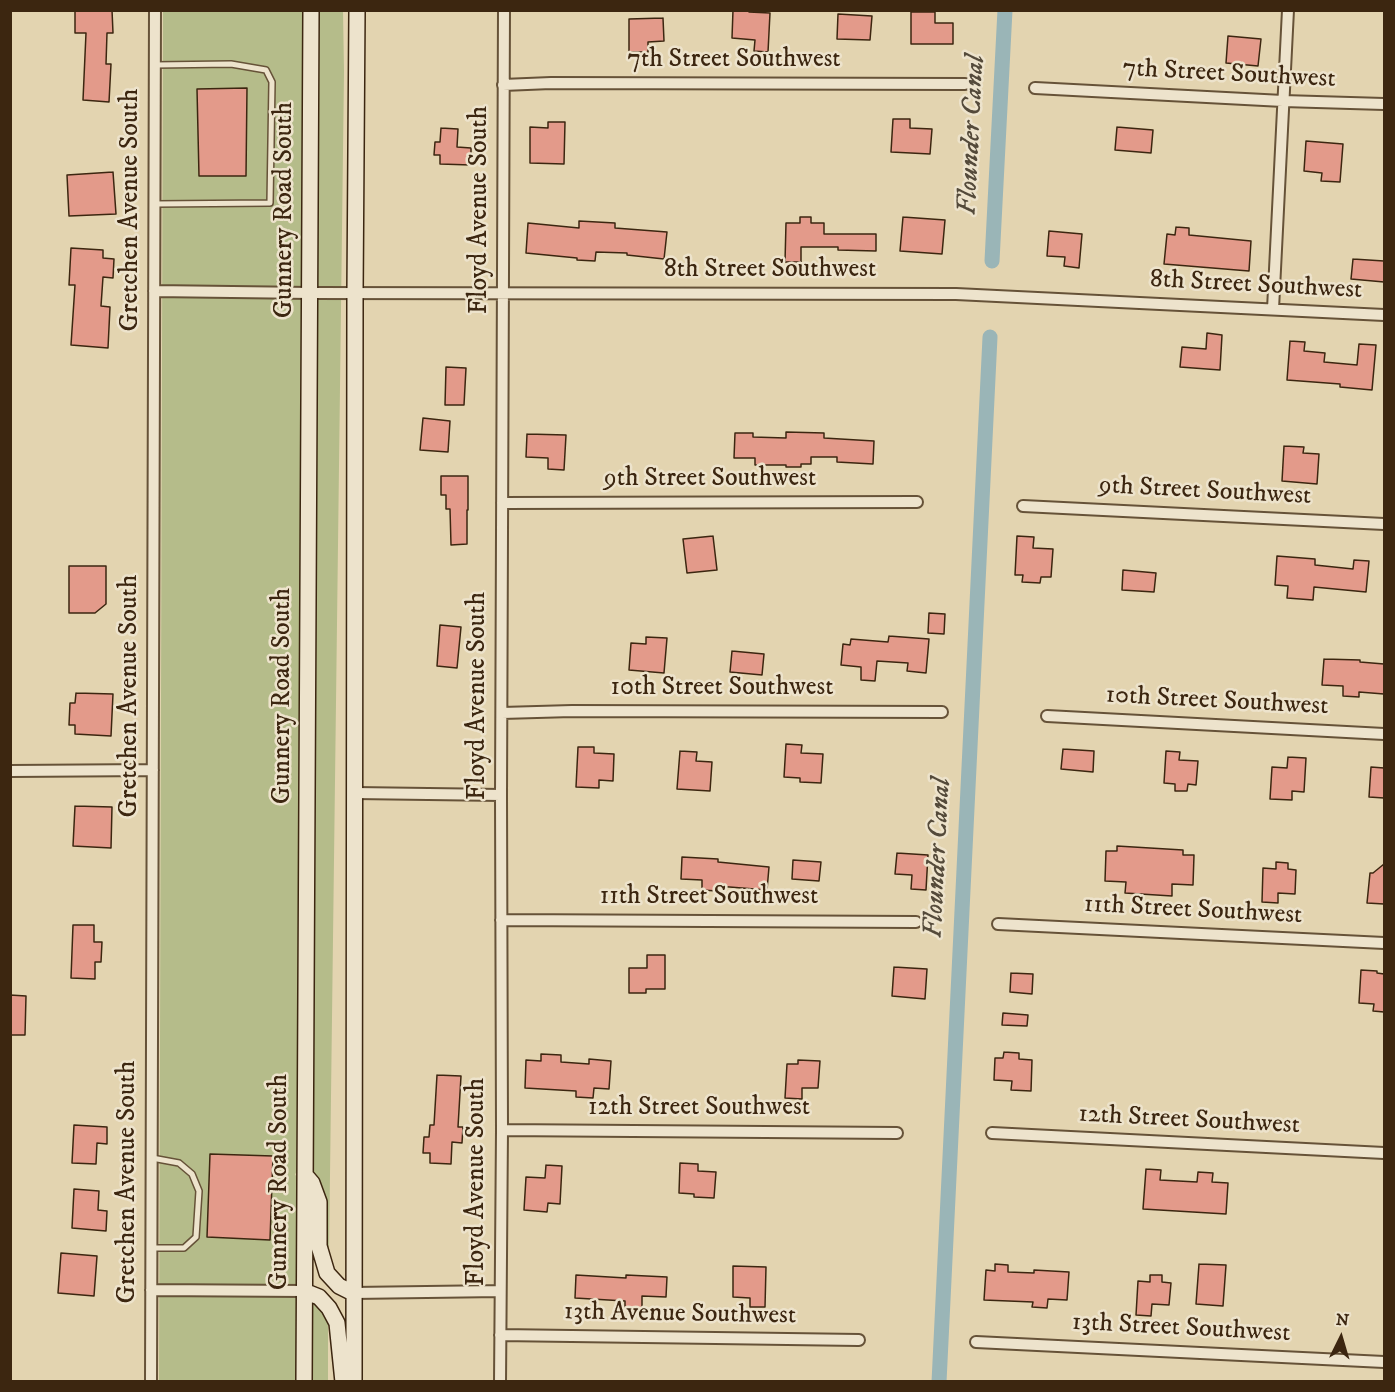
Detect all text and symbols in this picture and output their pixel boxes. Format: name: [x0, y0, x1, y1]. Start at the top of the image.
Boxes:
street label: 7th Street Southwest: [627, 45, 841, 77]
water label: Flounder Canal: [953, 54, 993, 216]
street label: 7th Street Southwest: [1122, 54, 1336, 96]
street label: Gretchen Avenue South: [116, 89, 148, 331]
street label: Gunnery Road South: [270, 102, 302, 318]
street label: Floyd Avenue South: [465, 106, 497, 314]
street label: 8th Street Southwest: [664, 255, 876, 287]
street label: 8th Street Southwest: [1149, 265, 1363, 307]
street label: 9th Street Southwest: [604, 464, 816, 496]
street label: 9th Street Southwest: [1098, 471, 1312, 513]
street label: Gretchen Avenue South: [115, 575, 147, 817]
street label: Gunnery Road South: [268, 588, 300, 804]
street label: Floyd Avenue South: [463, 592, 495, 800]
street label: 10th Street Southwest: [610, 673, 834, 705]
street label: 10th Street Southwest: [1105, 681, 1329, 723]
water label: Flounder Canal: [919, 777, 959, 939]
street label: 11th Street Southwest: [600, 882, 818, 914]
street label: 11th Street Southwest: [1083, 890, 1303, 932]
street label: Gretchen Avenue South: [113, 1061, 145, 1303]
street label: Gunnery Road South: [265, 1074, 297, 1290]
street label: Floyd Avenue South: [462, 1078, 494, 1286]
street label: 12th Street Southwest: [588, 1093, 810, 1125]
street label: 12th Street Southwest: [1077, 1100, 1301, 1142]
street label: 13th Avenue Southwest: [564, 1297, 796, 1333]
street label: 13th Street Southwest: [1071, 1308, 1291, 1350]
north arrow: [1311, 1308, 1371, 1368]
text: N: [1335, 1310, 1350, 1331]

